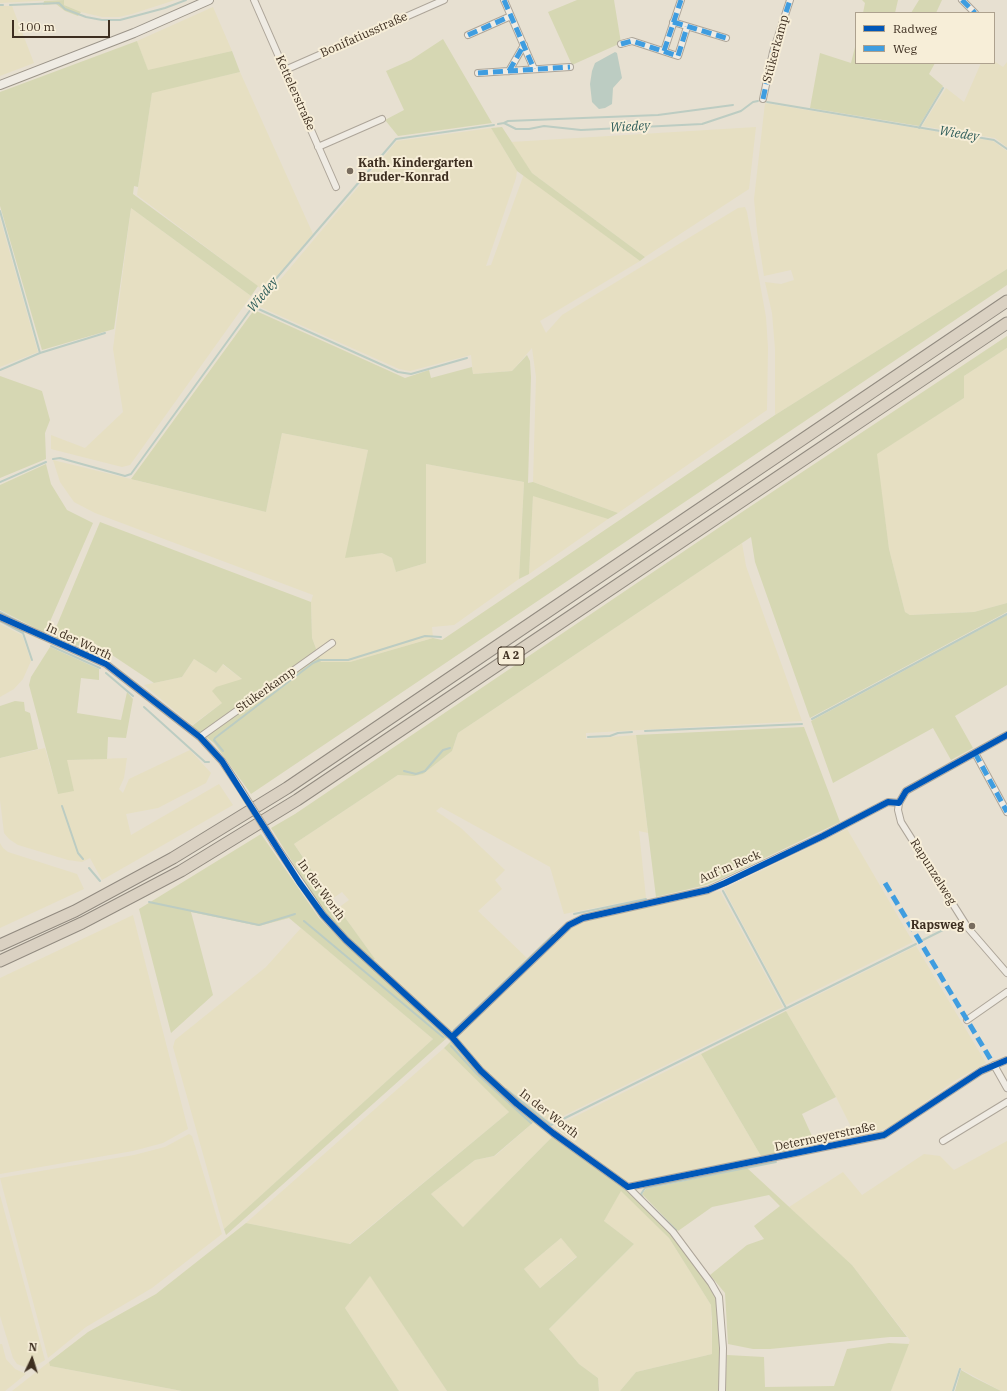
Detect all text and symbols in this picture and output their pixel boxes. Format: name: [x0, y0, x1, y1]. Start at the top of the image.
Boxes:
street label: Bonifatiusstraße: [318, 9, 410, 61]
scale bar: [14, 12, 112, 38]
legend: [855, 12, 995, 64]
street label: Stükerkamp: [760, 13, 792, 85]
text: 100 m: [19, 19, 55, 34]
text: Radweg: [893, 21, 937, 36]
text: Weg: [893, 41, 917, 56]
street label: Kettelerstraße: [272, 53, 318, 133]
water label: Wiedey: [610, 118, 650, 136]
water label: Wiedey: [938, 123, 980, 145]
place label: Kath. Kindergarten Bruder-Konrad: [358, 157, 473, 185]
marker: Kath. Kindergarten Bruder-Konrad: [345, 166, 355, 176]
water label: Wiedey: [244, 275, 282, 315]
street label: In der Worth: [44, 620, 114, 664]
road number: A 2: [498, 647, 524, 665]
street label: Stükerkamp: [233, 664, 299, 716]
street label: Rapunzelweg: [907, 836, 959, 908]
street label: Auf'm Reck: [697, 848, 763, 886]
street label: In der Worth: [294, 857, 348, 923]
place label: Rapsweg: [911, 919, 964, 933]
marker: Rapsweg: [967, 921, 977, 931]
street label: In der Worth: [516, 1086, 582, 1142]
street label: Determeyerstraße: [773, 1119, 877, 1155]
north arrow: [12, 1339, 52, 1379]
text: N: [28, 1340, 38, 1354]

